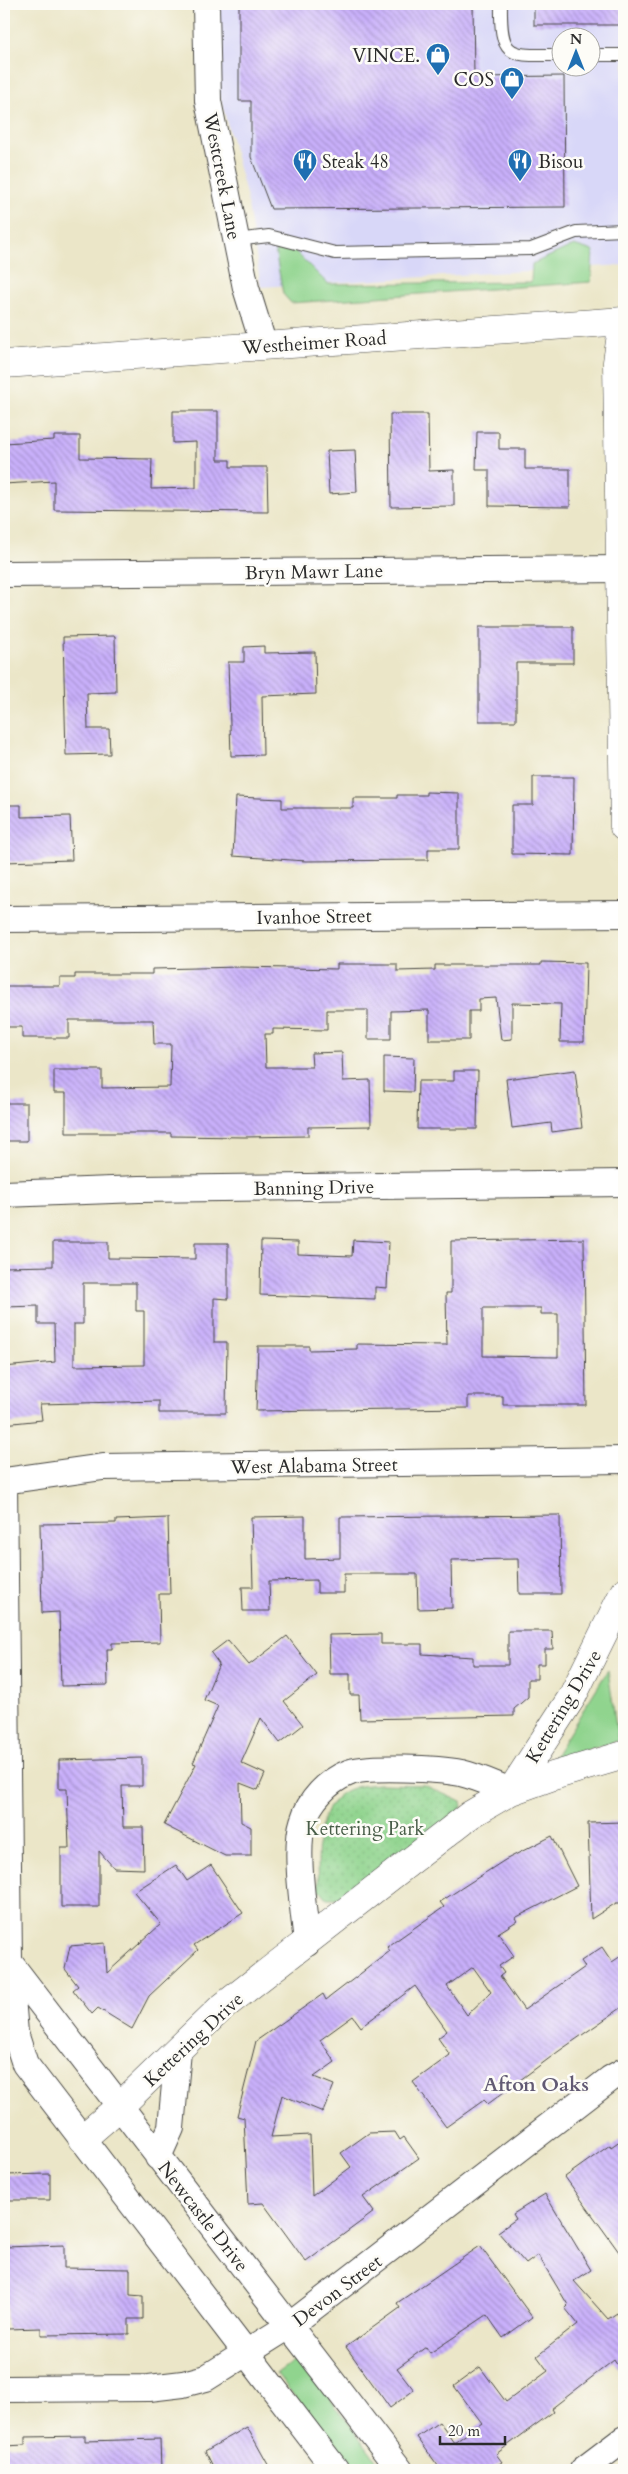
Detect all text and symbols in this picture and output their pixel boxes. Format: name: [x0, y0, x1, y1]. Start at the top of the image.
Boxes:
north arrow: [550, 28, 600, 78]
text: N: [570, 30, 582, 49]
shop icon: VINCE.: [425, 42, 451, 76]
place label: VINCE.: [352, 43, 420, 69]
shop icon: COS: [499, 66, 525, 100]
place label: COS: [454, 67, 494, 93]
street label: Westcreek Lane: [197, 109, 247, 242]
restaurant icon: Steak 48: [292, 148, 318, 182]
restaurant icon: Bisou: [507, 148, 533, 182]
place label: Steak 48: [322, 149, 389, 175]
place label: Bisou: [538, 149, 583, 175]
street label: Westheimer Road: [240, 325, 387, 361]
street label: Bryn Mawr Lane: [245, 558, 383, 586]
street label: Ivanhoe Street: [256, 903, 372, 931]
street label: Banning Drive: [254, 1174, 375, 1202]
street label: West Alabama Street: [229, 1452, 398, 1480]
street label: Kettering Drive: [520, 1645, 608, 1768]
park label: Kettering Park: [306, 1816, 425, 1842]
street label: Kettering Drive: [138, 1987, 249, 2093]
district label: Afton Oaks: [483, 2071, 589, 2098]
street label: Newcastle Drive: [152, 2156, 255, 2277]
street label: Devon Street: [288, 2249, 388, 2333]
scale bar: [440, 2414, 506, 2446]
text: 20 m: [448, 2421, 480, 2441]

